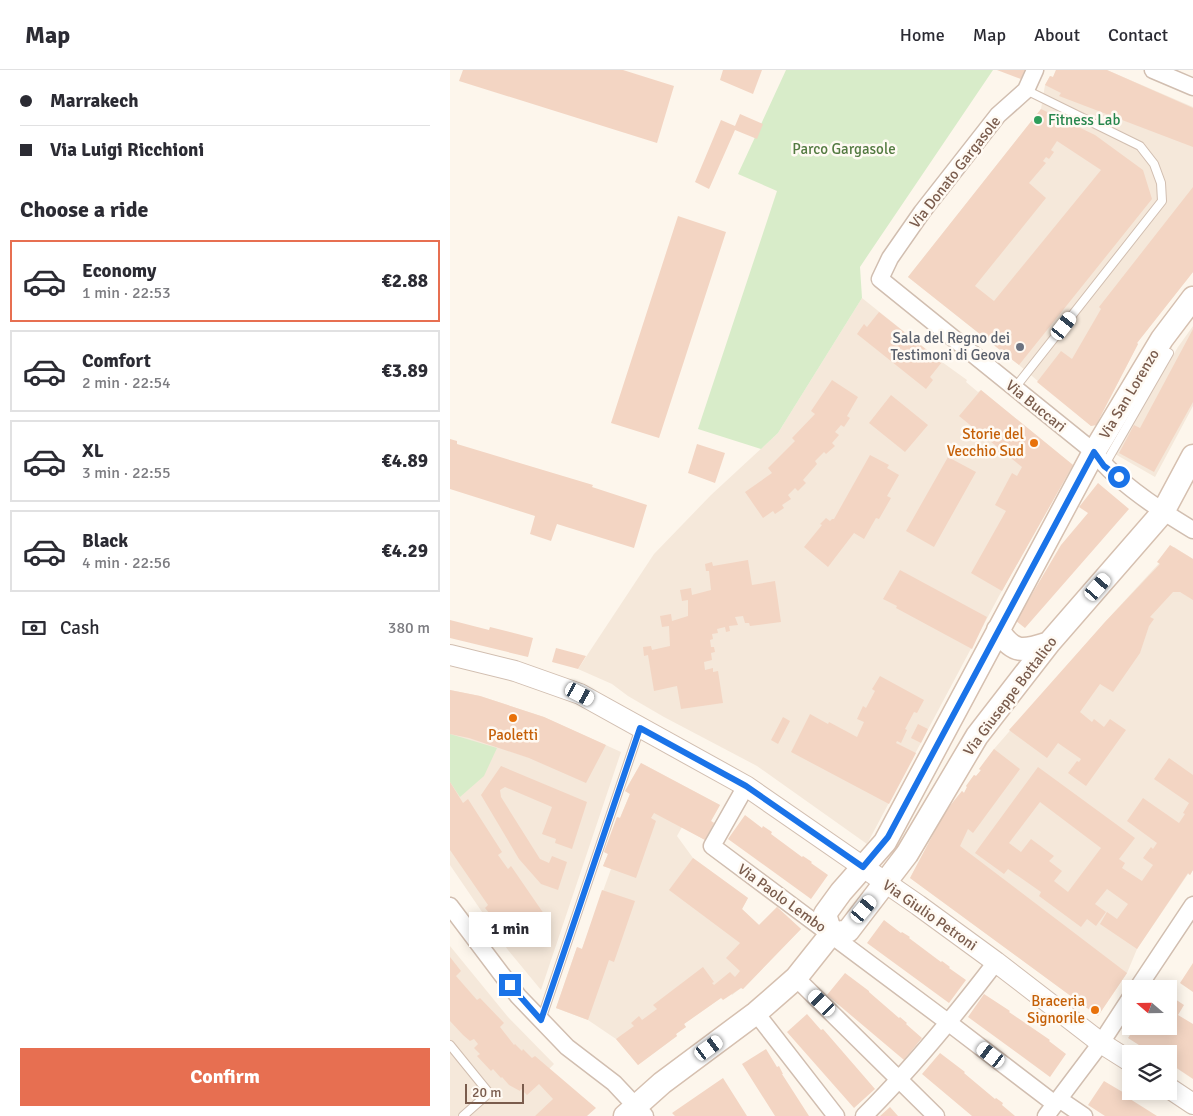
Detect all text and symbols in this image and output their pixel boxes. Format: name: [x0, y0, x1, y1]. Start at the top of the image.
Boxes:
text: Map: [25, 20, 70, 50]
text: Home: [900, 24, 945, 46]
text: Map: [973, 24, 1006, 46]
text: About: [1034, 24, 1080, 46]
text: Contact: [1108, 24, 1168, 46]
text: Marrakech: [50, 89, 139, 113]
place label: Fitness Lab: [1048, 111, 1120, 129]
street label: Via Donato Gargasole: [906, 112, 1004, 232]
marker: Fitness Lab: [1032, 114, 1044, 126]
text: Via Luigi Ricchioni: [50, 138, 204, 162]
park label: Parco Gargasole: [792, 140, 896, 158]
text: Choose a ride: [20, 196, 148, 223]
icon: car: [22, 259, 67, 304]
text: Economy: [82, 259, 156, 283]
text: €2.88: [382, 269, 428, 293]
text: 1 min · 22:53: [82, 283, 171, 303]
car: [1048, 310, 1079, 342]
place label: Sala del Regno dei Testimoni di Geova: [891, 329, 1010, 364]
marker: Sala del Regno dei Testimoni di Geova: [1014, 341, 1026, 353]
street label: Via San Lorenzo: [1095, 346, 1163, 442]
icon: car: [22, 349, 67, 394]
text: Comfort: [82, 349, 151, 373]
text: €3.89: [382, 359, 428, 383]
text: 2 min · 22:54: [82, 373, 171, 393]
street label: Via Buccari: [1002, 376, 1070, 436]
place label: Storie del Vecchio Sud: [947, 425, 1024, 460]
marker: Storie del Vecchio Sud: [1028, 437, 1040, 449]
icon: car: [22, 439, 67, 484]
text: XL: [82, 439, 104, 463]
text: €4.89: [382, 449, 428, 473]
text: 3 min · 22:55: [82, 463, 171, 483]
route start: [1108, 466, 1130, 488]
icon: car: [22, 529, 67, 574]
text: Black: [82, 529, 128, 553]
text: €4.29: [382, 539, 428, 563]
text: 4 min · 22:56: [82, 553, 171, 573]
car: [1082, 571, 1113, 603]
icon: cash: [20, 614, 48, 642]
text: Cash: [60, 616, 100, 640]
text: 380 m: [388, 618, 430, 638]
street label: Via Giuseppe Bottalico: [959, 633, 1061, 759]
car: [563, 680, 596, 708]
marker: Paoletti: [507, 712, 519, 724]
place label: Paoletti: [488, 726, 538, 744]
street label: Via Paolo Lembo: [734, 860, 830, 936]
street label: Via Giulio Petroni: [879, 876, 981, 954]
car: [848, 893, 879, 925]
callout: 1 min: [469, 912, 551, 948]
text: 1 min: [491, 919, 529, 939]
route end: [499, 974, 521, 996]
north arrow: [1122, 980, 1178, 1035]
map controls: [1122, 980, 1177, 1100]
car: [806, 987, 838, 1019]
place label: Braceria Signorile: [1027, 992, 1085, 1027]
marker: Braceria Signorile: [1089, 1004, 1101, 1016]
car: [692, 1033, 725, 1063]
car: [974, 1040, 1007, 1070]
button: layers: [1122, 1045, 1177, 1100]
button: Confirm: [20, 1048, 430, 1106]
scale bar: [465, 1081, 524, 1104]
text: 20 m: [472, 1084, 501, 1101]

